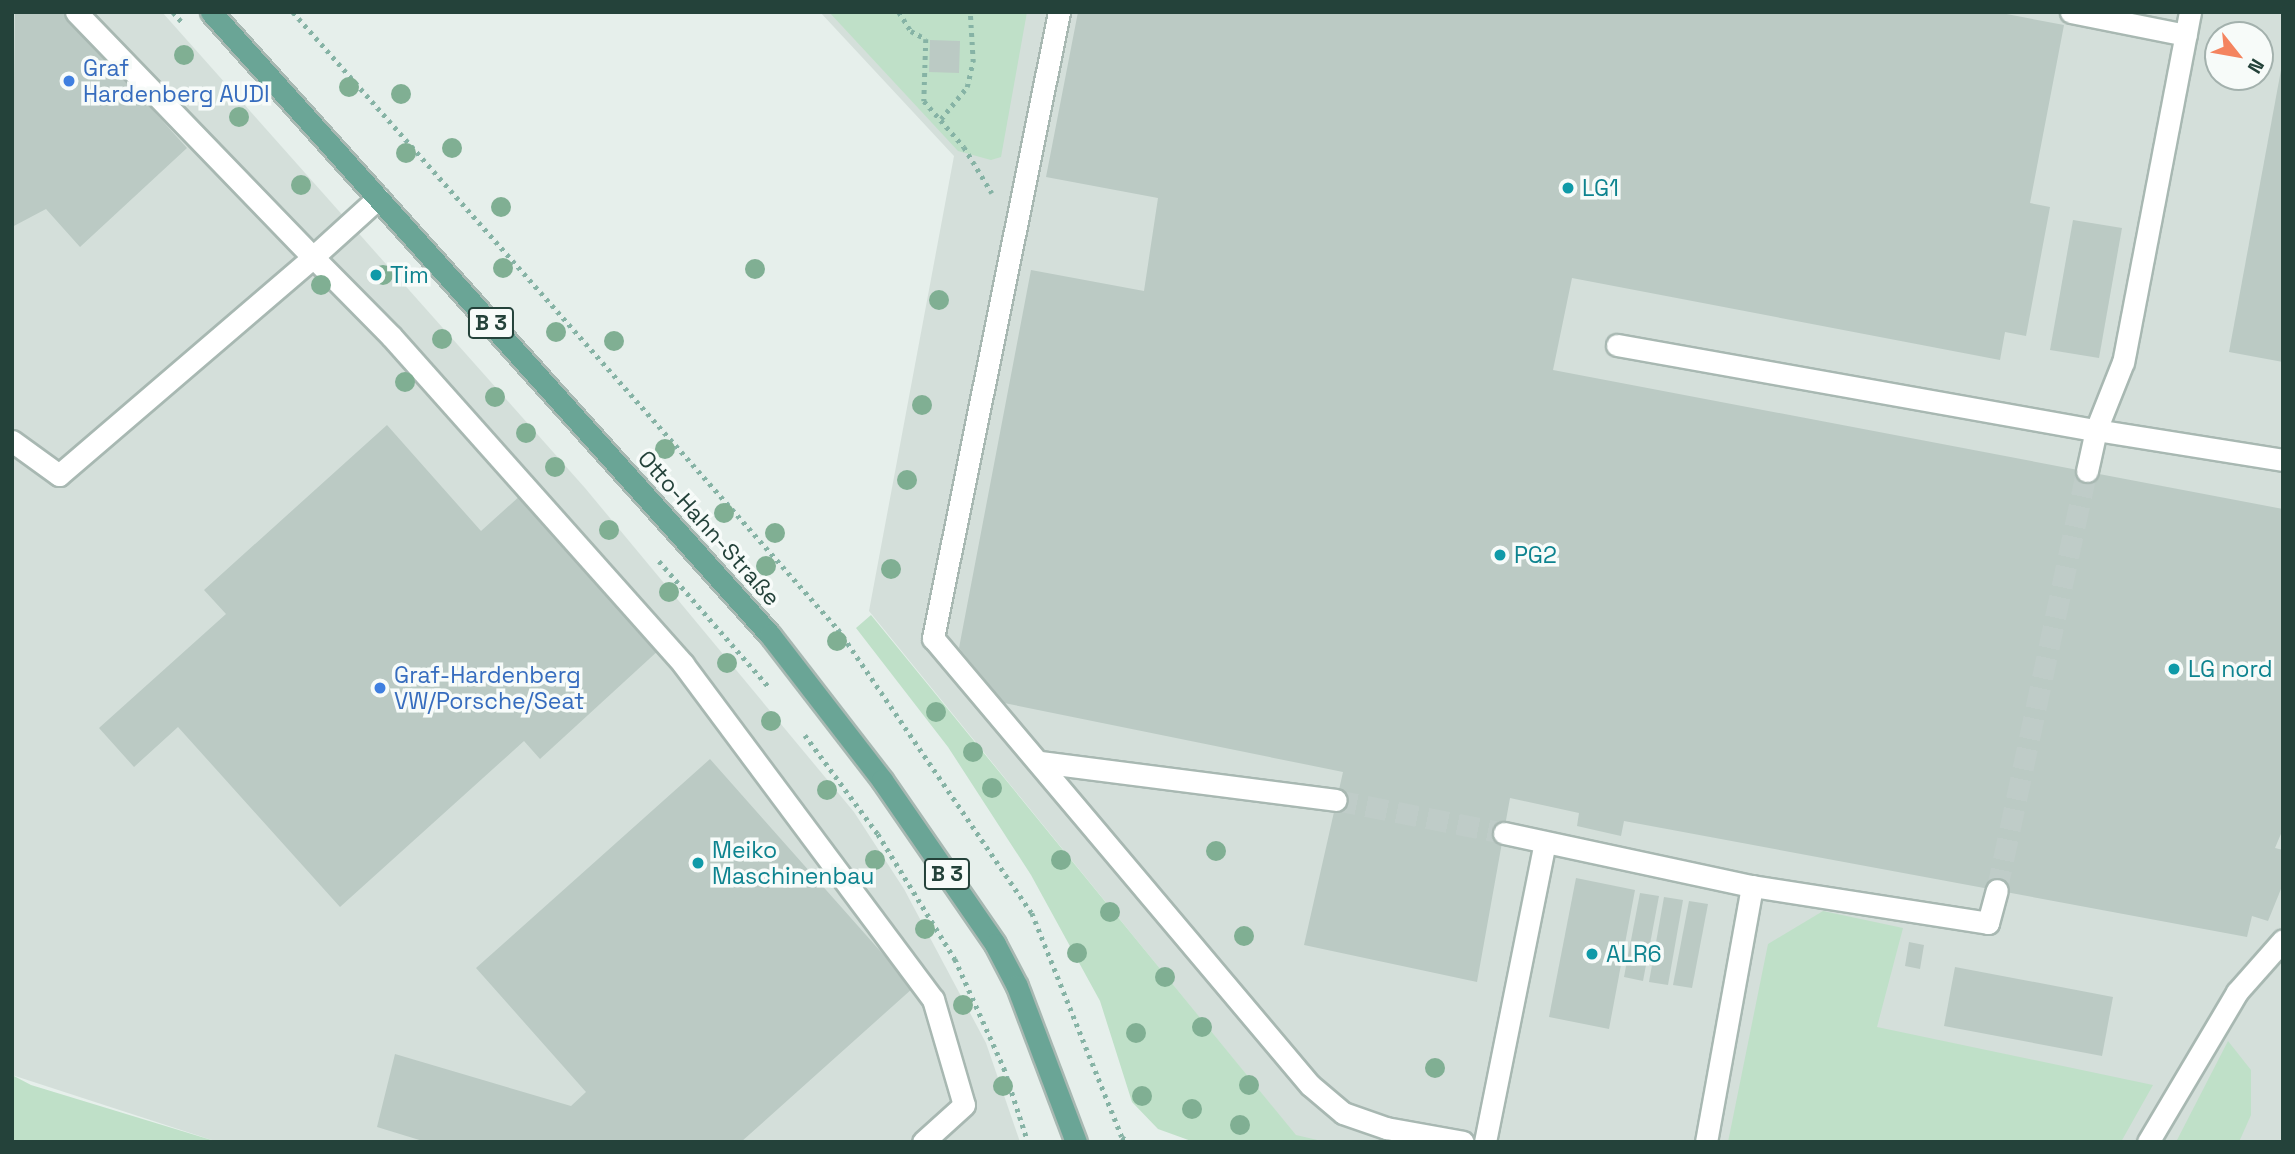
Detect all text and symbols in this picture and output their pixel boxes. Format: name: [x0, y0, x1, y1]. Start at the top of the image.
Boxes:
north arrow: [2204, 21, 2274, 91]
place label: Graf Hardenberg AUDI: [83, 54, 270, 108]
text: N: [2242, 54, 2270, 78]
marker: Graf Hardenberg AUDI: [61, 73, 77, 89]
place label: LG1: [1582, 174, 1619, 202]
marker: LG1: [1560, 180, 1576, 196]
place label: Tim: [390, 261, 429, 289]
marker: Tim: [368, 267, 384, 283]
road number: B 3: [466, 306, 516, 340]
street label: Otto-Hahn-Straße: [632, 445, 786, 611]
place label: PG2: [1514, 541, 1557, 569]
marker: PG2: [1492, 547, 1508, 563]
place label: LG nord: [2188, 655, 2273, 683]
place label: Graf-Hardenberg VW/Porsche/Seat: [394, 661, 584, 715]
marker: LG nord: [2166, 661, 2182, 677]
marker: Graf-Hardenberg VW/Porsche/Seat: [372, 680, 388, 696]
place label: Meiko Maschinenbau: [712, 836, 874, 890]
marker: Meiko Maschinenbau: [690, 855, 706, 871]
road number: B 3: [922, 856, 972, 892]
place label: ALR6: [1606, 940, 1662, 968]
marker: ALR6: [1584, 946, 1600, 962]

